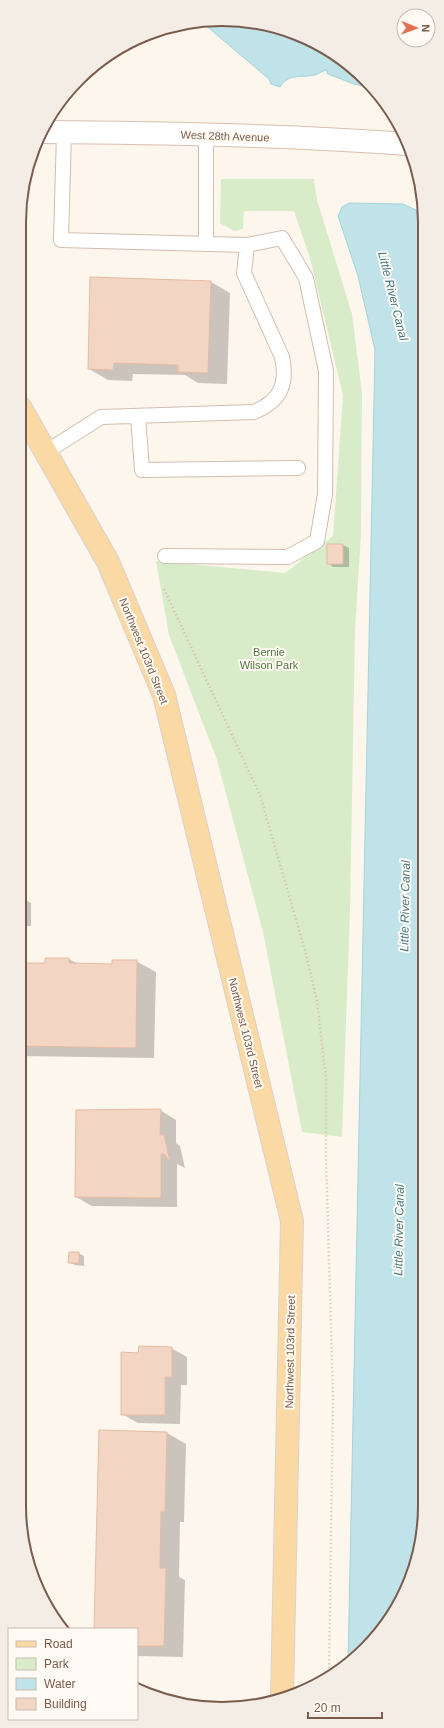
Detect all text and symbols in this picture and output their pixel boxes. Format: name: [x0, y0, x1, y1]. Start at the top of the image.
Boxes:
north arrow: [396, 8, 436, 48]
text: N: [420, 24, 432, 32]
street label: West 28th Avenue: [180, 128, 270, 144]
water label: Little River Canal: [375, 250, 411, 342]
street label: Northwest 103rd Street: [117, 596, 171, 706]
park label: Bernie Wilson Park: [240, 646, 299, 671]
water label: Little River Canal: [397, 860, 413, 952]
street label: Northwest 103rd Street: [226, 977, 266, 1089]
water label: Little River Canal: [391, 1184, 407, 1276]
street label: Northwest 103rd Street: [283, 1295, 297, 1409]
legend: [8, 1628, 138, 1720]
text: Road: [44, 1637, 73, 1651]
text: Park: [44, 1657, 70, 1671]
text: Water: [44, 1677, 76, 1691]
scale bar: [308, 1694, 382, 1720]
text: Building: [44, 1697, 87, 1711]
text: 20 m: [314, 1701, 341, 1715]

